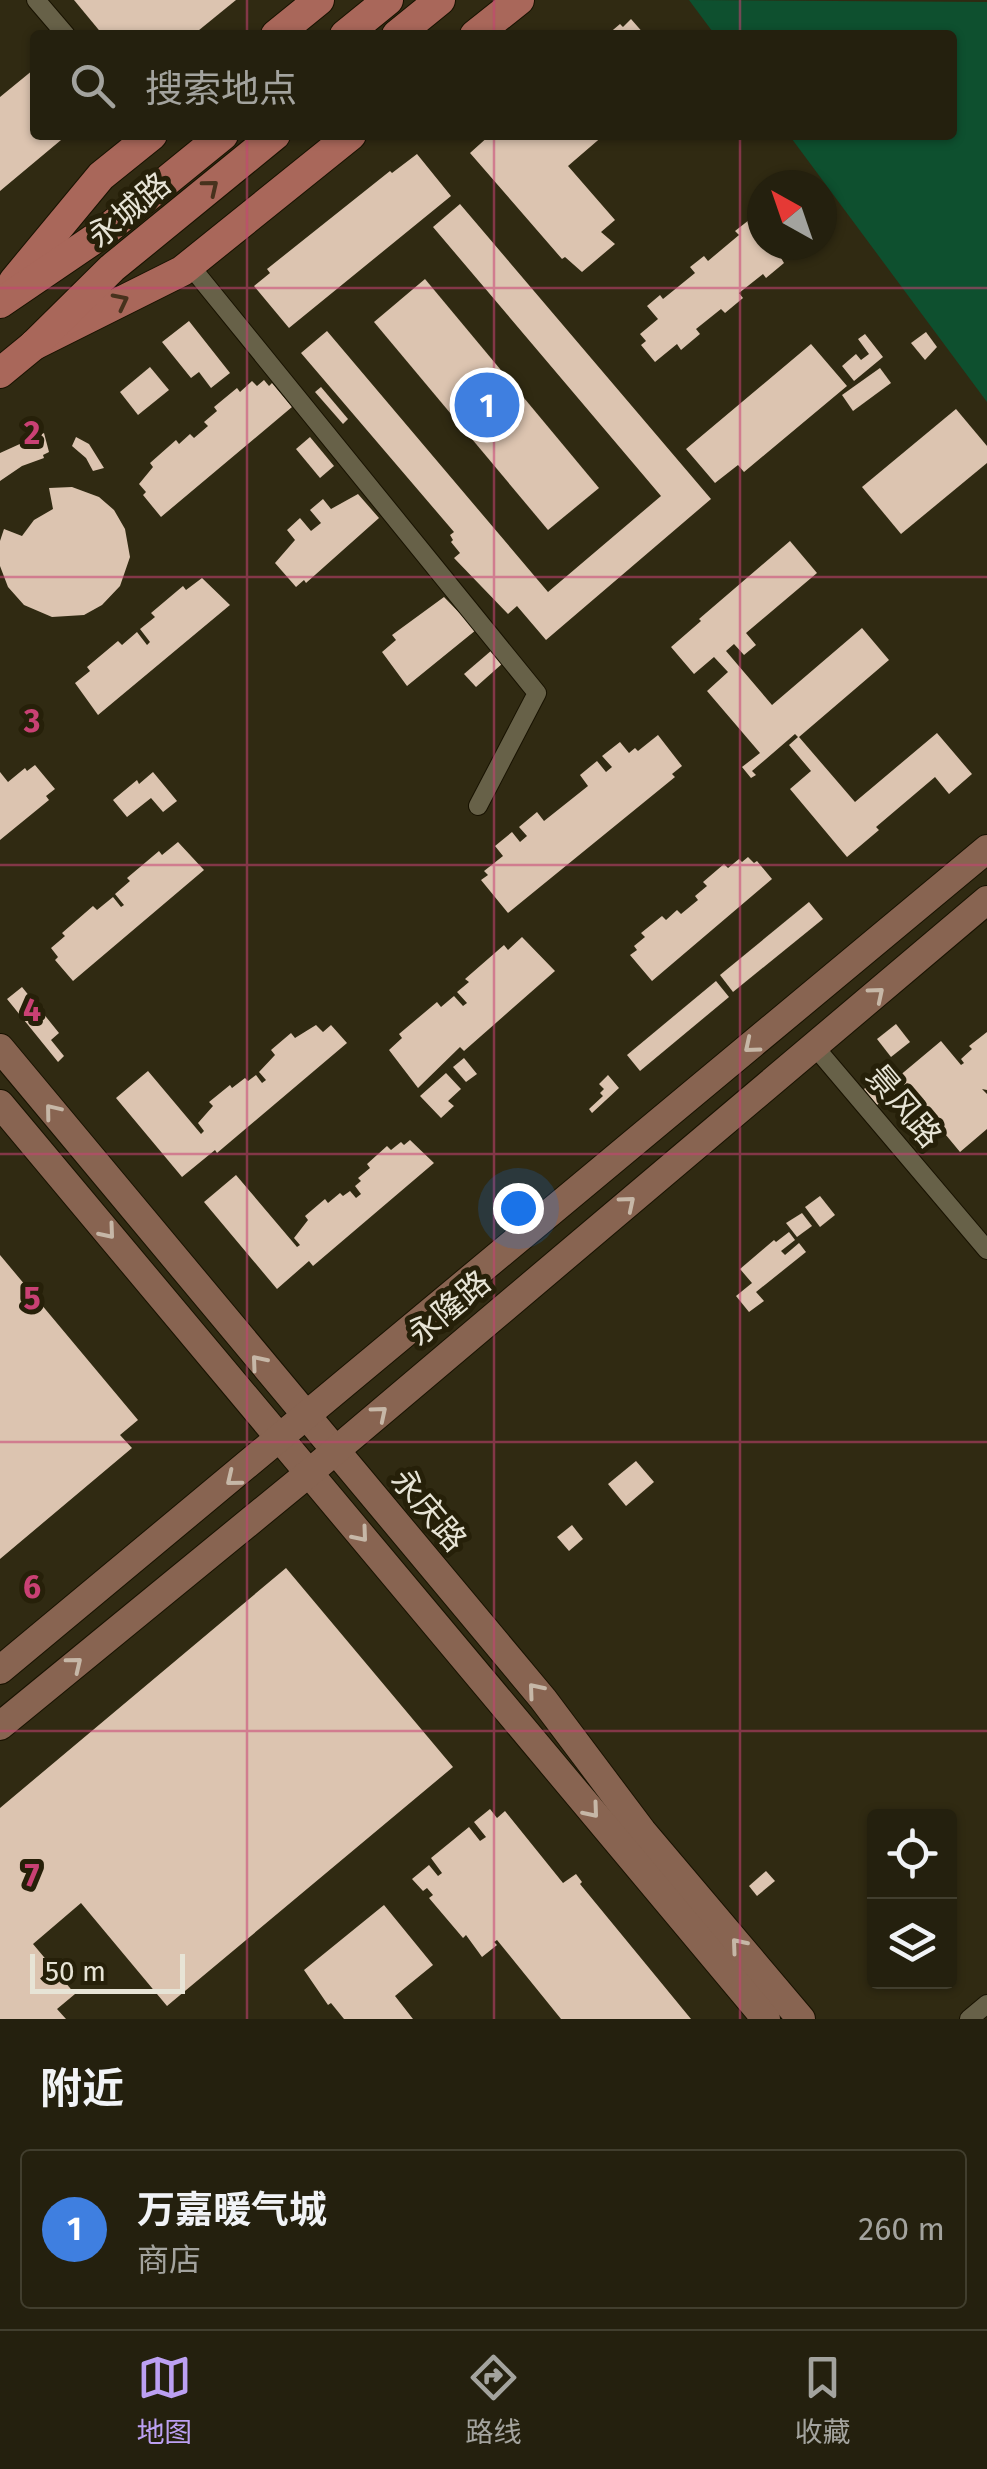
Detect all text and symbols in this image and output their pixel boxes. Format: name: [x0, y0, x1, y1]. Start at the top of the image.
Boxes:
search box: [30, 30, 957, 140]
icon: search: [65, 58, 120, 113]
text: 搜索地点: [145, 66, 297, 112]
street label: 永城路: [80, 165, 178, 255]
north arrow: [747, 170, 837, 260]
one-way arrow: [199, 181, 217, 199]
one-way arrow: [111, 294, 129, 314]
pin: 1: [454, 368, 520, 442]
text: 2: [24, 414, 40, 452]
text: 3: [23, 702, 40, 740]
one-way arrow: [866, 988, 884, 1006]
text: 4: [23, 991, 41, 1029]
one-way arrow: [745, 1034, 763, 1052]
street label: 景风路: [859, 1057, 949, 1155]
one-way arrow: [45, 1104, 63, 1122]
your location: [493, 1183, 544, 1234]
one-way arrow: [616, 1197, 634, 1215]
one-way arrow: [96, 1221, 114, 1239]
street label: 永隆路: [400, 1263, 498, 1353]
text: 5: [23, 1279, 41, 1317]
one-way arrow: [252, 1355, 270, 1373]
one-way arrow: [368, 1406, 386, 1424]
street label: 永庆路: [384, 1461, 474, 1559]
one-way arrow: [226, 1467, 244, 1485]
one-way arrow: [349, 1524, 367, 1542]
text: 6: [23, 1568, 41, 1606]
one-way arrow: [64, 1658, 82, 1676]
one-way arrow: [529, 1684, 547, 1702]
one-way arrow: [580, 1800, 598, 1818]
map controls: [867, 1809, 957, 1989]
button: locate: [867, 1809, 957, 1899]
text: 7: [25, 1856, 40, 1894]
button: layers: [867, 1899, 957, 1989]
one-way arrow: [731, 1938, 749, 1956]
scale bar: [30, 1949, 185, 1994]
text: 50 m: [45, 1955, 106, 1988]
text: 附近: [40, 2064, 124, 2114]
text: 万嘉暖气城: [137, 2187, 327, 2233]
text: 1: [67, 2210, 82, 2248]
text: 260 m: [858, 2210, 945, 2248]
text: 商店: [137, 2241, 201, 2279]
tab: 地图: [136, 2350, 193, 2450]
tab: 路线: [465, 2350, 522, 2450]
tab: 收藏: [794, 2350, 851, 2450]

